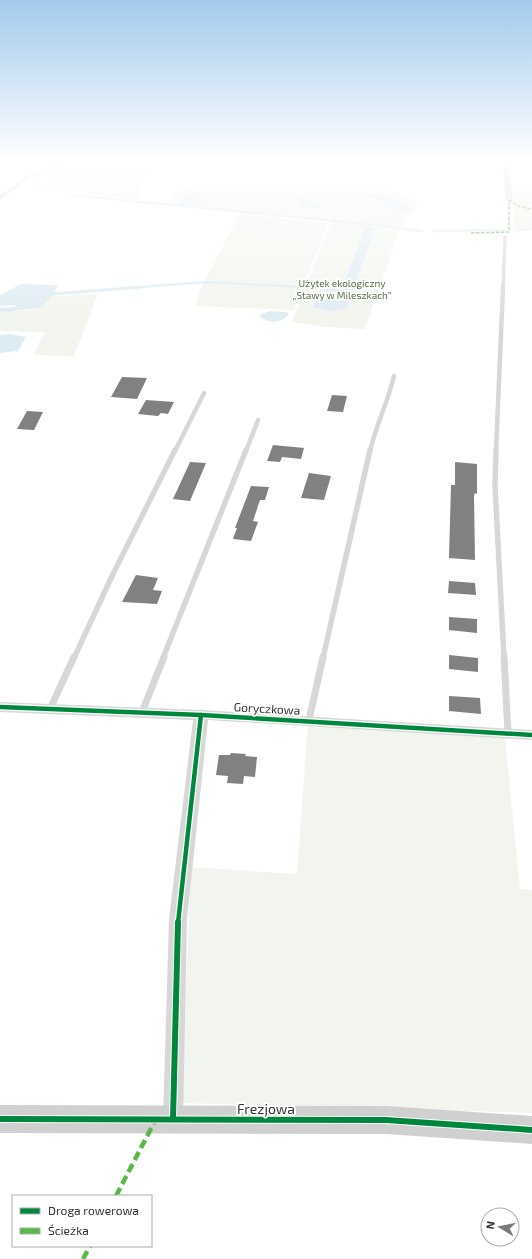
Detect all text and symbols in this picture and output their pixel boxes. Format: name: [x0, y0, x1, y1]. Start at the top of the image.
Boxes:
park label: Użytek ekologiczny „Stawy w Mileszkach”: [293, 277, 392, 301]
street label: Goryczkowa: [233, 699, 301, 717]
street label: Frezjowa: [237, 1100, 295, 1117]
legend: [12, 1195, 152, 1247]
text: Droga rowerowa: [48, 1203, 139, 1217]
north arrow: [480, 1207, 520, 1247]
text: N: [483, 1220, 497, 1230]
text: Ścieżka: [48, 1223, 89, 1237]

